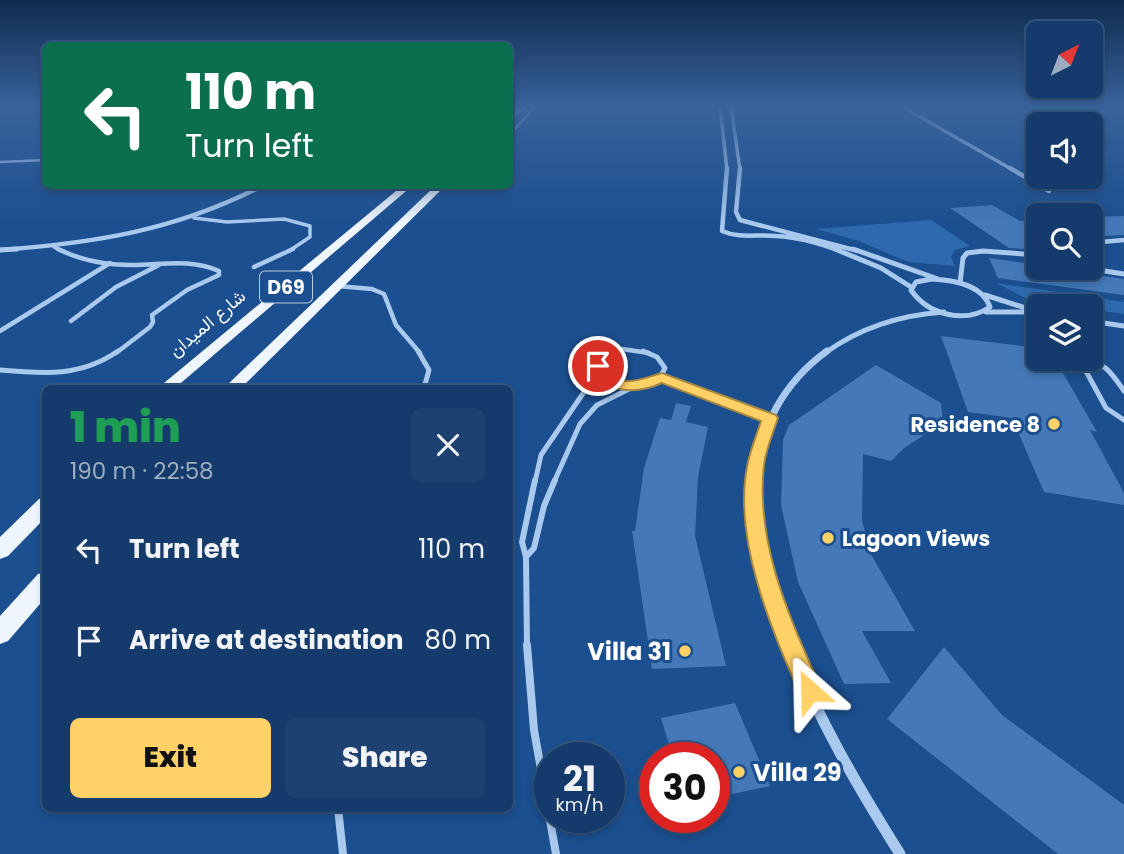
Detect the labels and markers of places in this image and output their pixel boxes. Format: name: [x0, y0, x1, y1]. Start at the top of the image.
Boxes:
pin: [568, 336, 628, 396]
place label: Residence 8: [910, 410, 1040, 439]
marker: Residence 8: [1046, 416, 1062, 432]
place label: Lagoon Views: [842, 524, 990, 553]
marker: Lagoon Views: [820, 530, 836, 546]
place label: Villa 31: [587, 635, 671, 668]
marker: Villa 31: [677, 643, 693, 659]
place label: Villa 29: [753, 756, 842, 789]
marker: Villa 29: [731, 764, 747, 780]

